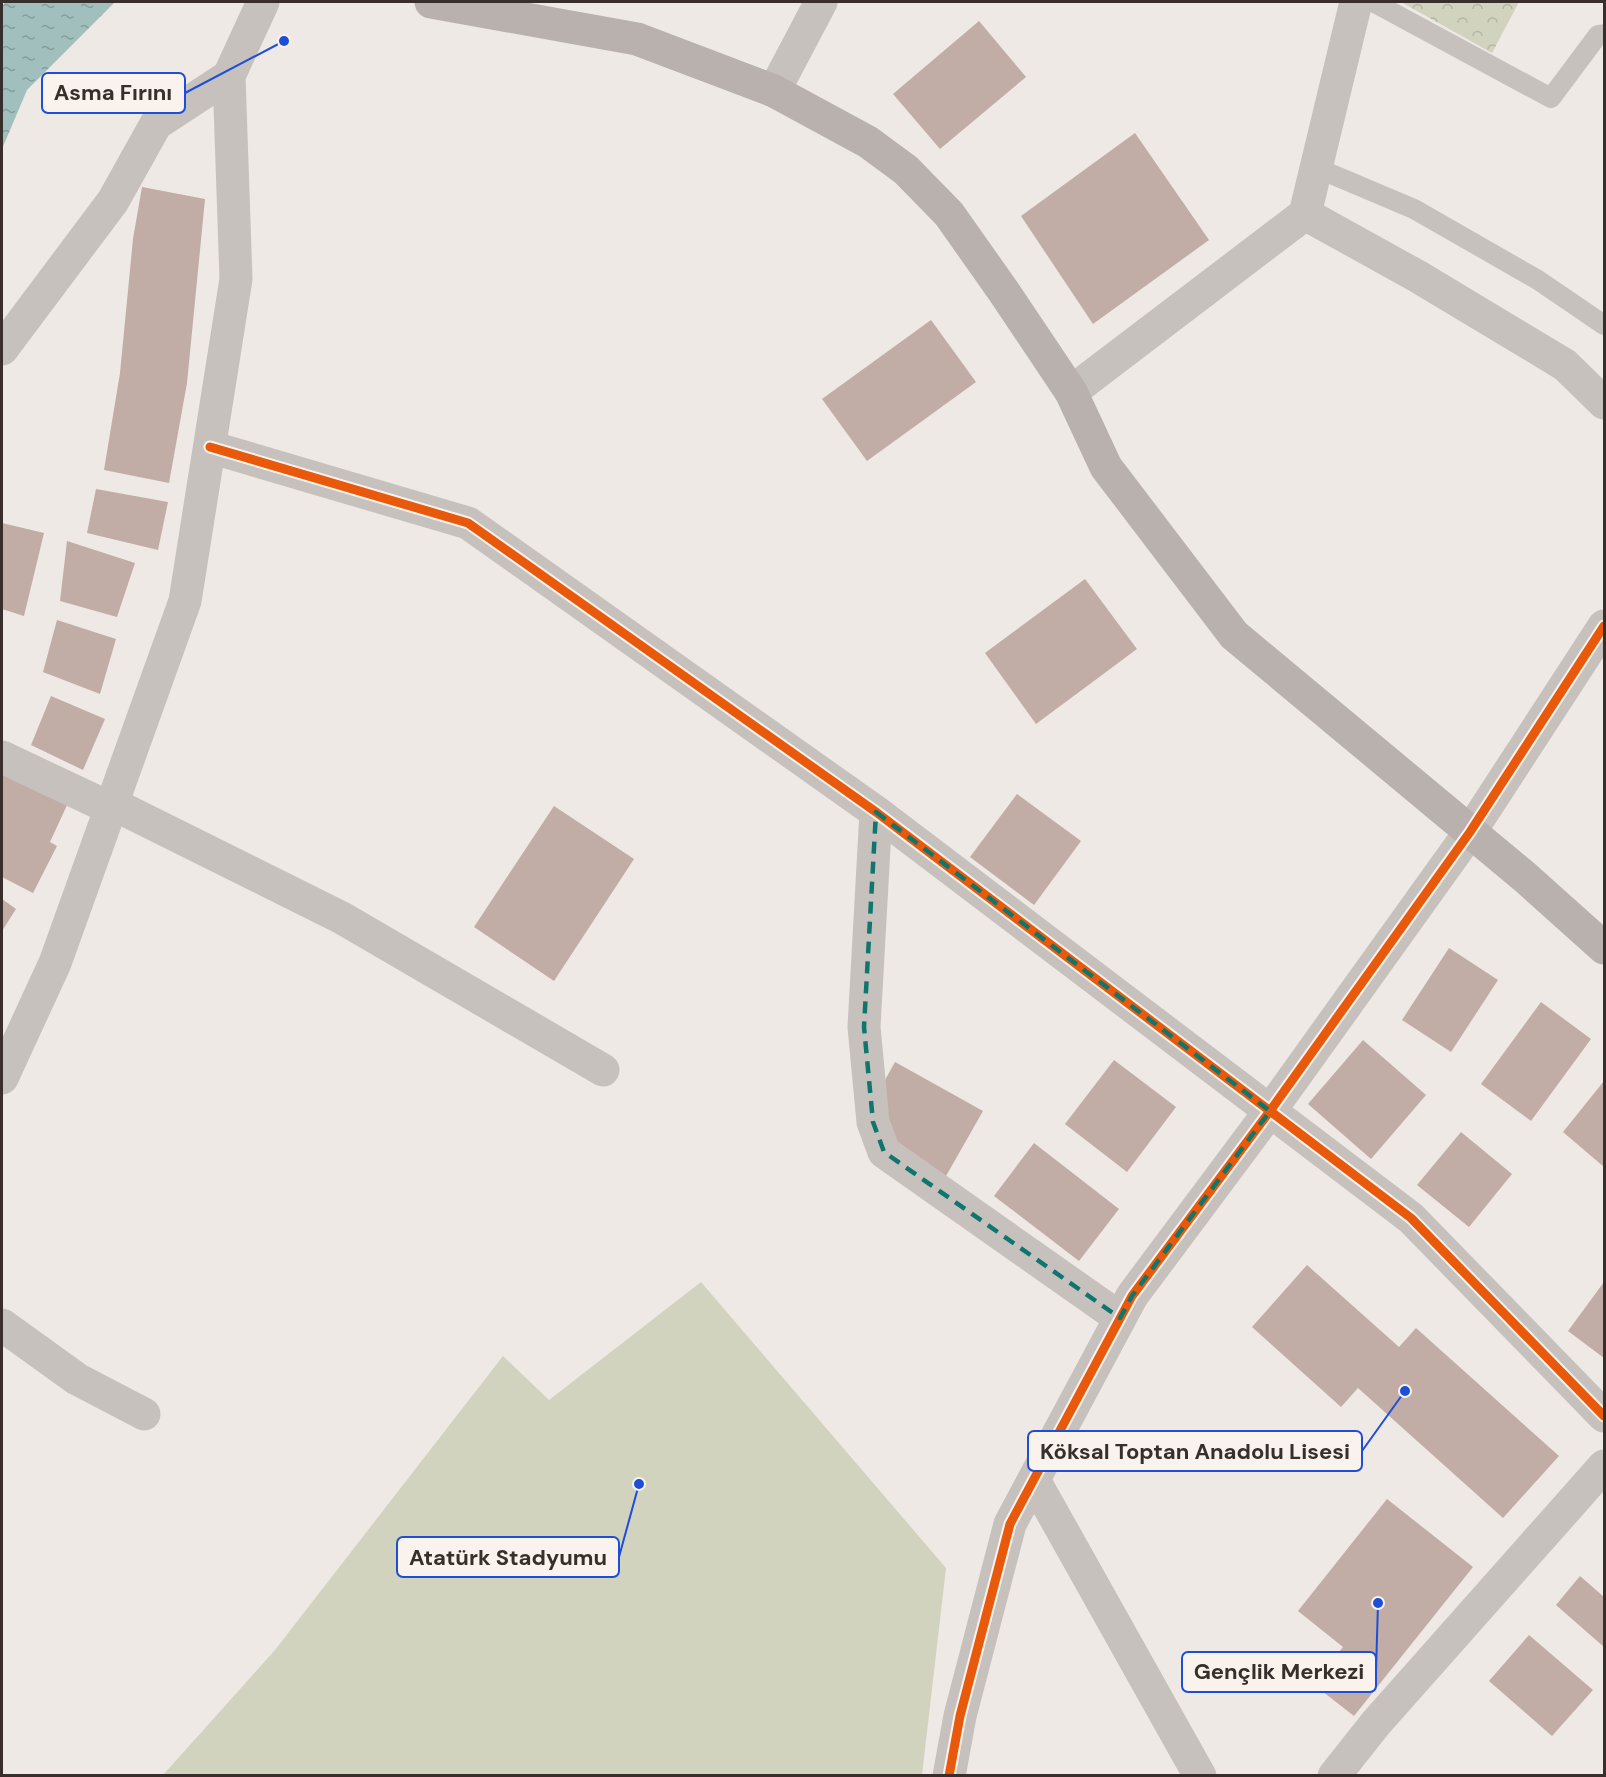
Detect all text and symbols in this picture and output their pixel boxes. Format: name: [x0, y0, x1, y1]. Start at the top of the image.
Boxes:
callout: Asma Fırını: [42, 73, 185, 113]
text: Asma Fırını: [54, 78, 172, 107]
callout: Köksal Toptan Anadolu Lisesi: [1028, 1431, 1362, 1471]
text: Köksal Toptan Anadolu Lisesi: [1040, 1437, 1350, 1466]
callout: Atatürk Stadyumu: [397, 1537, 619, 1577]
text: Atatürk Stadyumu: [409, 1543, 607, 1572]
callout: Gençlik Merkezi: [1182, 1652, 1376, 1692]
text: Gençlik Merkezi: [1194, 1657, 1364, 1686]

